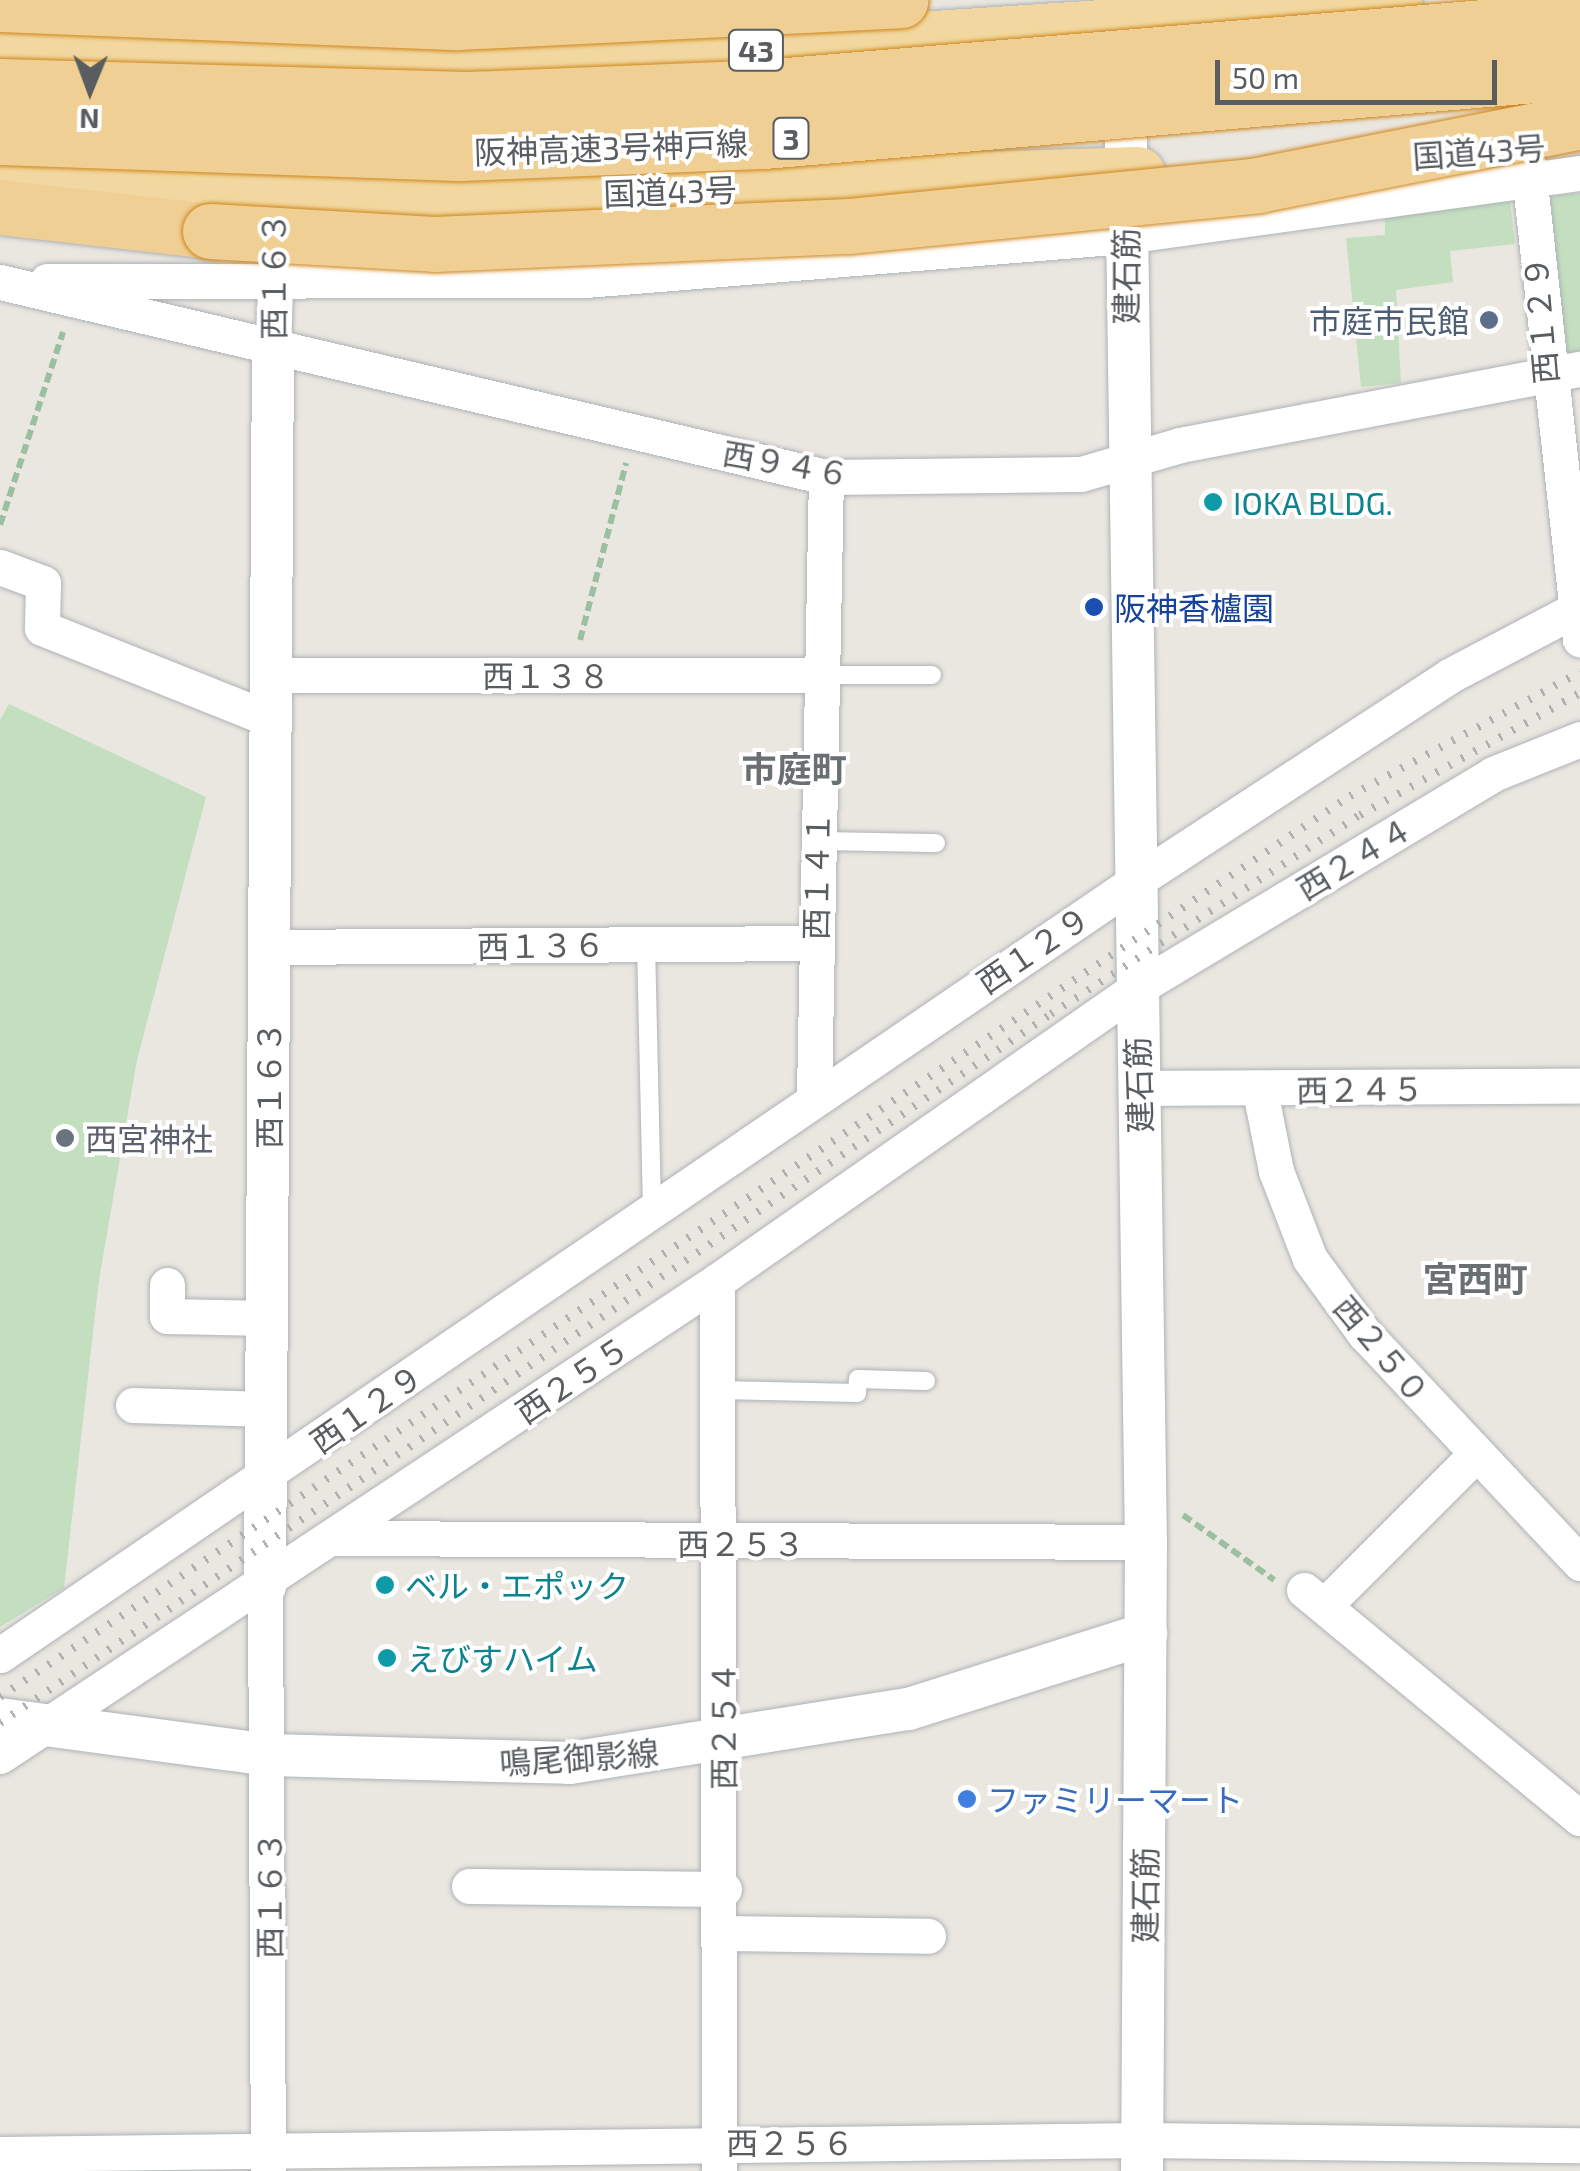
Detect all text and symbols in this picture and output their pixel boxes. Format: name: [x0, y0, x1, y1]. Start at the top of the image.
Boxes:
road number: 43: [726, 25, 786, 75]
north arrow: [40, 40, 140, 140]
scale bar: [1220, 40, 1502, 102]
text: 50 m: [1232, 59, 1299, 95]
text: N: [79, 103, 100, 137]
road number: 3: [771, 113, 811, 163]
street label: 阪神高速3号神戸線: [474, 123, 748, 171]
street label: 国道43号: [1411, 127, 1547, 175]
street label: 国道43号: [603, 169, 737, 213]
street label: 西１６３: [254, 212, 292, 340]
street label: 建石筋: [1106, 228, 1144, 324]
street label: 西１２９: [1515, 255, 1565, 385]
place label: 市庭市民館: [1309, 301, 1469, 339]
marker: 市庭市民館: [1478, 309, 1500, 331]
street label: 西９４６: [720, 433, 852, 493]
place label: IOKA BLDG.: [1233, 483, 1394, 521]
marker: IOKA BLDG.: [1202, 491, 1224, 513]
place label: 阪神香櫨園: [1114, 588, 1274, 626]
marker: 阪神香櫨園: [1083, 596, 1105, 618]
street label: 西１３８: [482, 656, 610, 694]
district label: 市庭町: [742, 747, 846, 789]
street label: 西２４４: [1289, 809, 1419, 907]
street label: 西１４１: [796, 812, 836, 940]
street label: 西１２９: [969, 897, 1097, 1001]
street label: 西１３６: [477, 925, 605, 965]
street label: 西１６３: [249, 1021, 287, 1149]
street label: 建石筋: [1117, 1036, 1159, 1134]
street label: 西２４５: [1296, 1069, 1424, 1109]
place label: 西宮神社: [85, 1119, 213, 1157]
marker: 西宮神社: [54, 1127, 76, 1149]
district label: 宮西町: [1423, 1257, 1527, 1299]
street label: 西２５０: [1326, 1288, 1438, 1410]
street label: 西２５５: [508, 1327, 636, 1431]
street label: 西１２９: [303, 1356, 429, 1460]
street label: 西２５３: [677, 1524, 805, 1562]
place label: ベル・エポック: [405, 1566, 629, 1604]
marker: ベル・エポック: [374, 1574, 396, 1596]
place label: えびすハイム: [407, 1639, 599, 1677]
marker: えびすハイム: [376, 1647, 398, 1669]
street label: 西２５４: [704, 1662, 742, 1790]
street label: 鳴尾御影線: [498, 1732, 660, 1782]
place label: ファミリーマート: [987, 1780, 1243, 1818]
marker: ファミリーマート: [956, 1788, 978, 1810]
street label: 西１６３: [250, 1831, 288, 1959]
street label: 建石筋: [1125, 1847, 1163, 1943]
street label: 西２５６: [726, 2123, 854, 2161]

